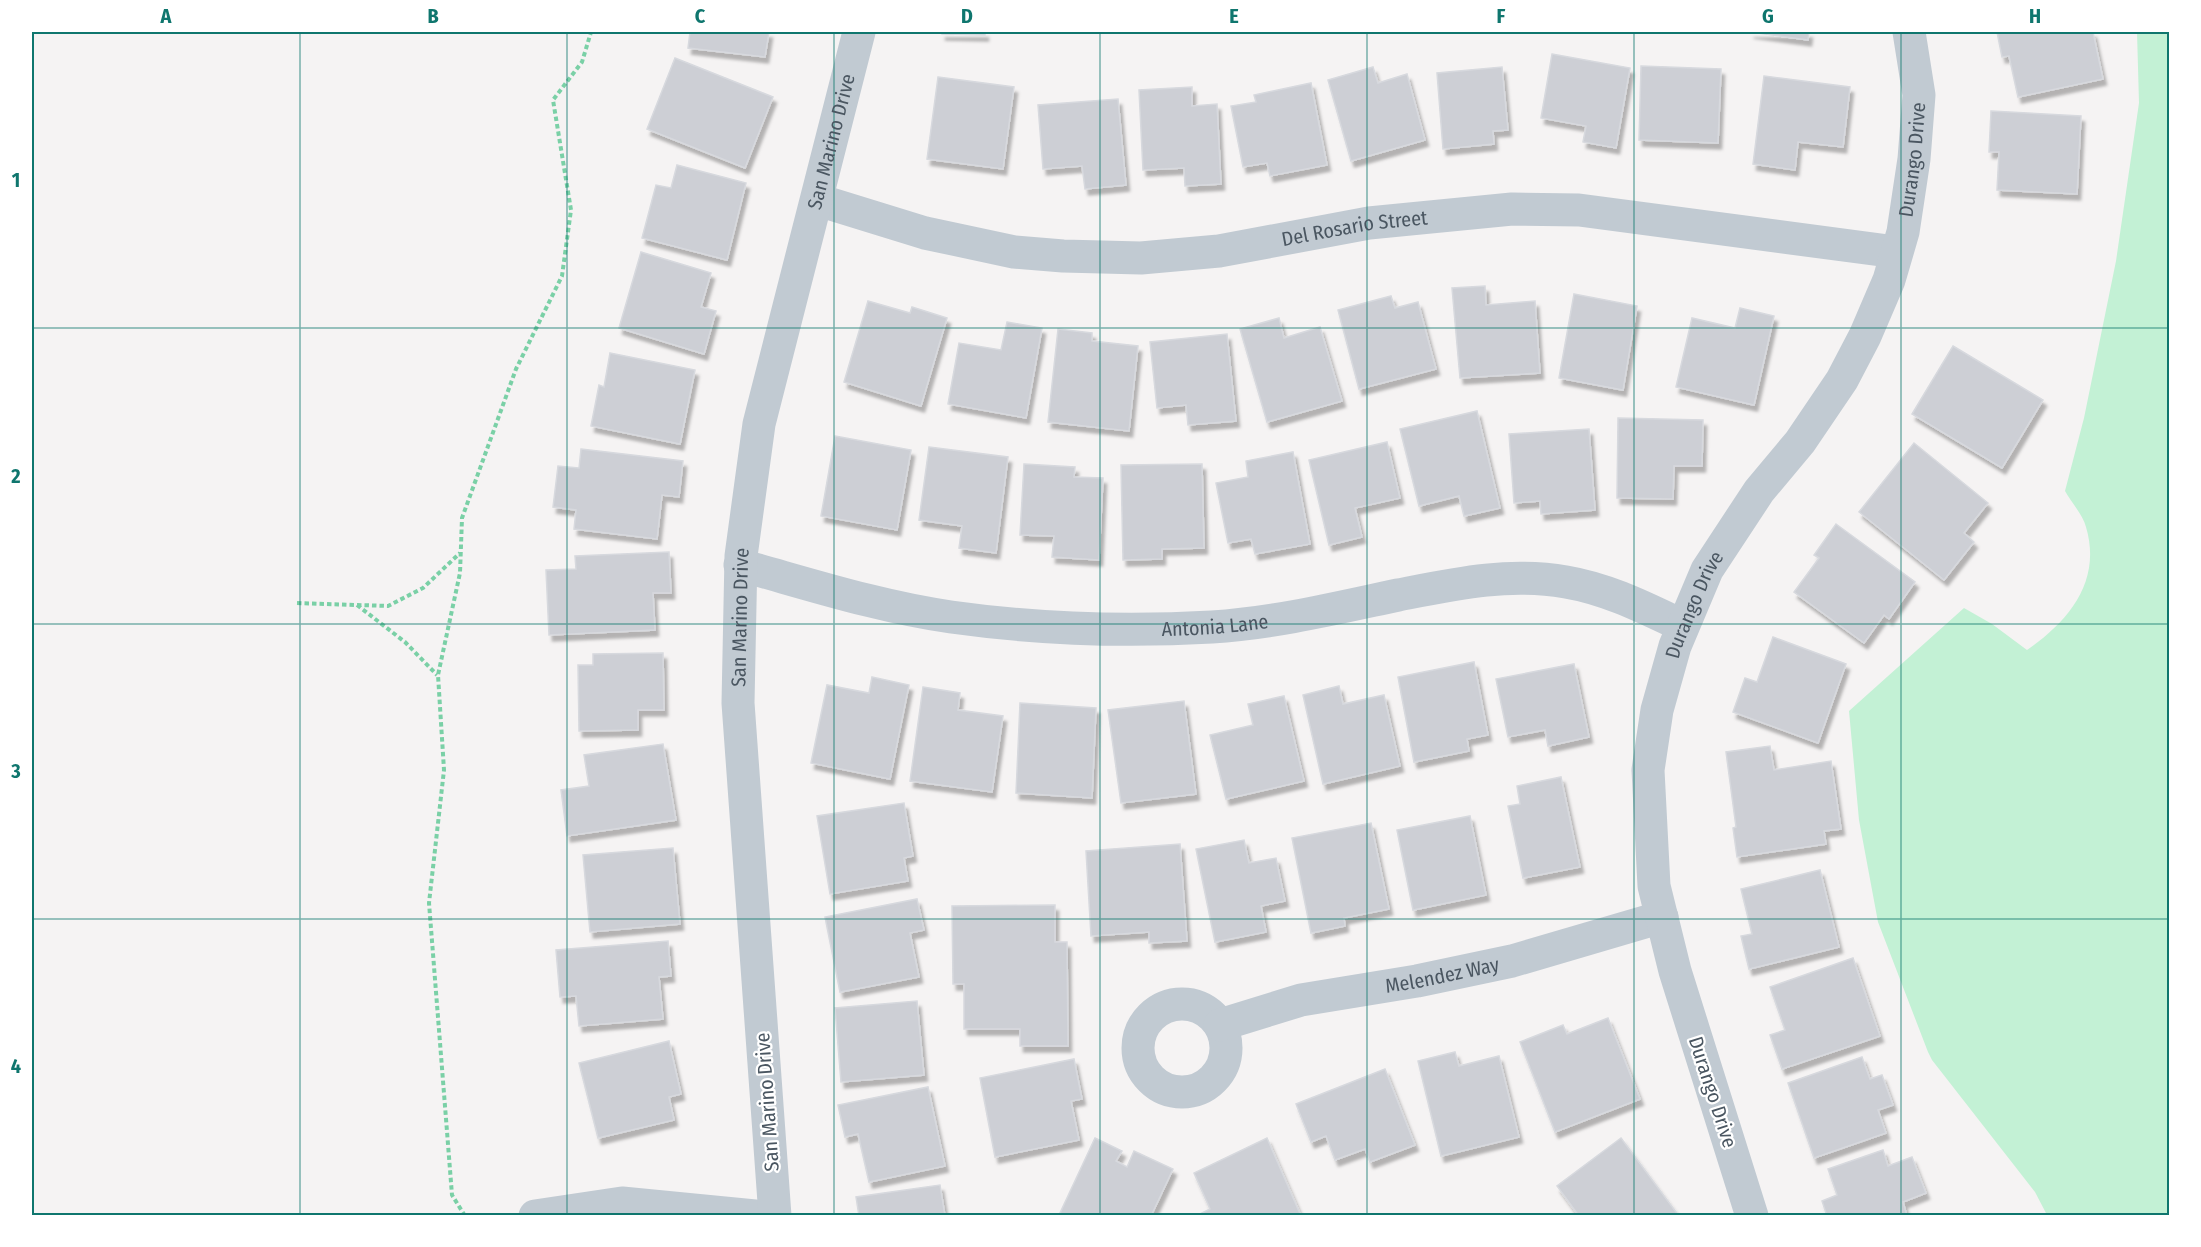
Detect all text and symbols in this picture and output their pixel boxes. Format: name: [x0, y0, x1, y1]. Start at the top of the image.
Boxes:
text: A: [160, 4, 173, 28]
text: B: [427, 4, 439, 28]
text: C: [695, 4, 706, 28]
text: D: [961, 4, 973, 28]
text: E: [1229, 4, 1239, 28]
text: F: [1497, 4, 1506, 28]
text: G: [1762, 4, 1774, 28]
text: H: [2029, 4, 2041, 28]
street label: San Marino Drive: [802, 71, 860, 212]
street label: Durango Drive: [1893, 101, 1930, 219]
text: 1: [12, 168, 20, 192]
street label: Del Rosario Street: [1280, 205, 1429, 251]
text: 2: [10, 464, 21, 488]
street label: San Marino Drive: [726, 546, 754, 687]
street label: Durango Drive: [1660, 546, 1728, 661]
street label: Antonia Lane: [1161, 609, 1270, 641]
text: 3: [10, 759, 21, 783]
street label: Melendez Way: [1383, 952, 1501, 998]
street label: San Marino Drive: [750, 1032, 784, 1172]
street label: Durango Drive: [1684, 1033, 1742, 1151]
text: 4: [11, 1054, 21, 1078]

